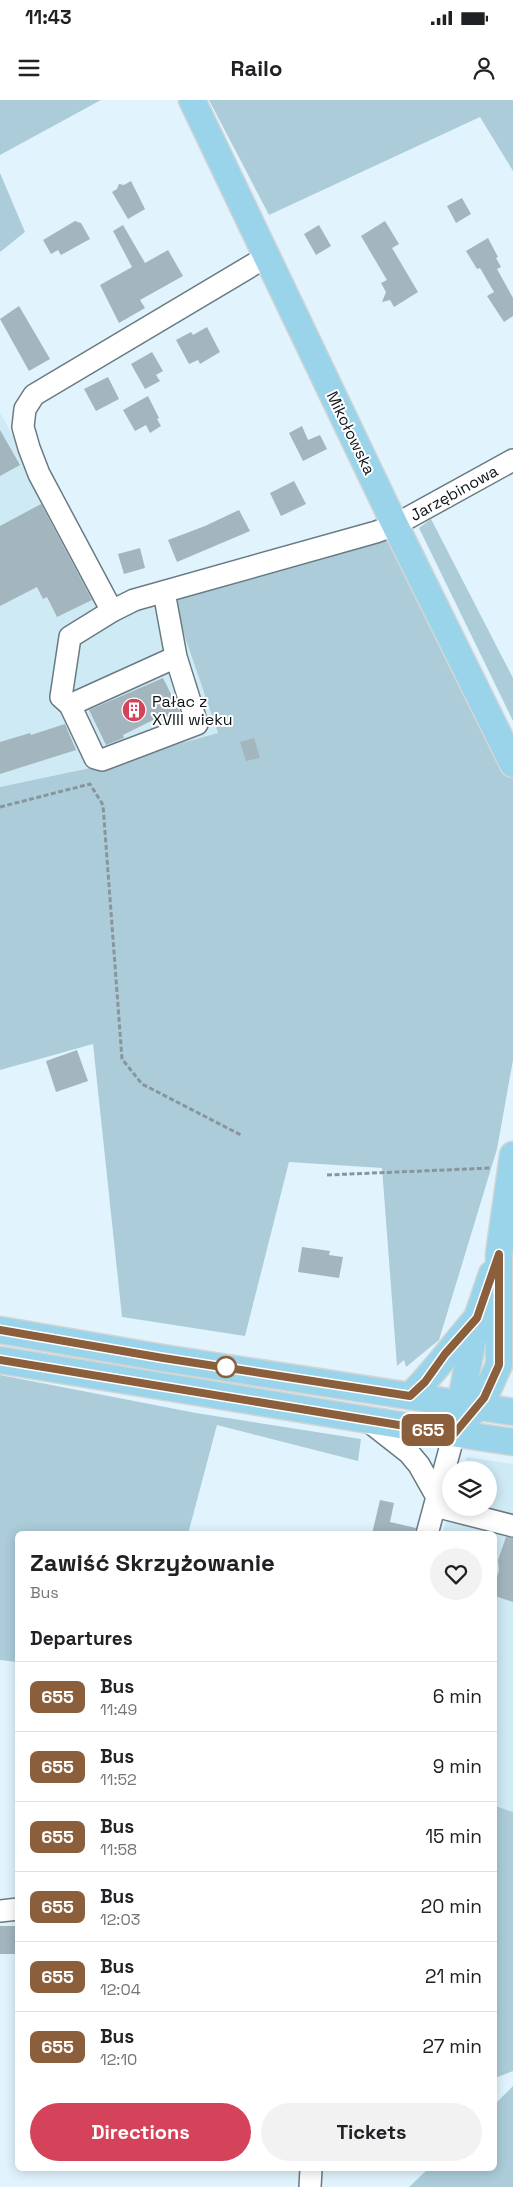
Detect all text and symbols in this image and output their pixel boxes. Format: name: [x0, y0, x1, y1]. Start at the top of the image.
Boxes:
text: 11:43: [25, 5, 71, 30]
icon: menu: [15, 54, 43, 82]
text: Railo: [231, 54, 282, 82]
icon: person: [470, 54, 498, 82]
street label: Mikołowska: [322, 388, 380, 478]
street label: Jarzębinowa: [406, 460, 502, 526]
place label: Pałac z XVIII wieku: [152, 691, 233, 730]
building icon: Pałac z XVIII wieku: [121, 697, 147, 723]
unlabelled marker: [215, 1356, 237, 1378]
line badge: 655: [399, 1414, 457, 1446]
text: 655: [412, 1418, 444, 1441]
map controls: [442, 1461, 497, 1516]
button: layers: [442, 1461, 497, 1516]
text: Zawiść Skrzyżowanie: [30, 1547, 275, 1578]
button: heart: [430, 1548, 482, 1600]
text: Bus: [30, 1582, 59, 1603]
text: Departures: [30, 1626, 133, 1651]
text: Bus: [100, 1674, 134, 1699]
text: 6 min: [433, 1684, 482, 1709]
text: 655: [41, 1685, 74, 1708]
text: 11:49: [100, 1699, 137, 1720]
text: Bus: [100, 1744, 134, 1769]
text: 9 min: [433, 1754, 482, 1779]
text: 655: [41, 1755, 74, 1778]
text: 11:52: [100, 1769, 137, 1790]
text: Bus: [100, 1814, 134, 1839]
text: 15 min: [425, 1824, 482, 1849]
text: 655: [41, 1825, 74, 1848]
text: 11:58: [100, 1839, 137, 1860]
text: Bus: [100, 1884, 134, 1909]
text: 20 min: [421, 1894, 482, 1919]
text: 655: [41, 1895, 74, 1918]
text: 12:03: [100, 1909, 140, 1930]
text: Bus: [100, 1954, 134, 1979]
text: 21 min: [425, 1964, 482, 1989]
text: 655: [41, 1965, 74, 1988]
text: 12:04: [100, 1979, 141, 2000]
text: Bus: [100, 2024, 134, 2049]
text: 27 min: [422, 2034, 482, 2059]
text: 655: [41, 2035, 74, 2058]
text: 12:10: [100, 2049, 137, 2070]
button: Directions: [30, 2103, 251, 2161]
button: Tickets: [261, 2103, 482, 2161]

